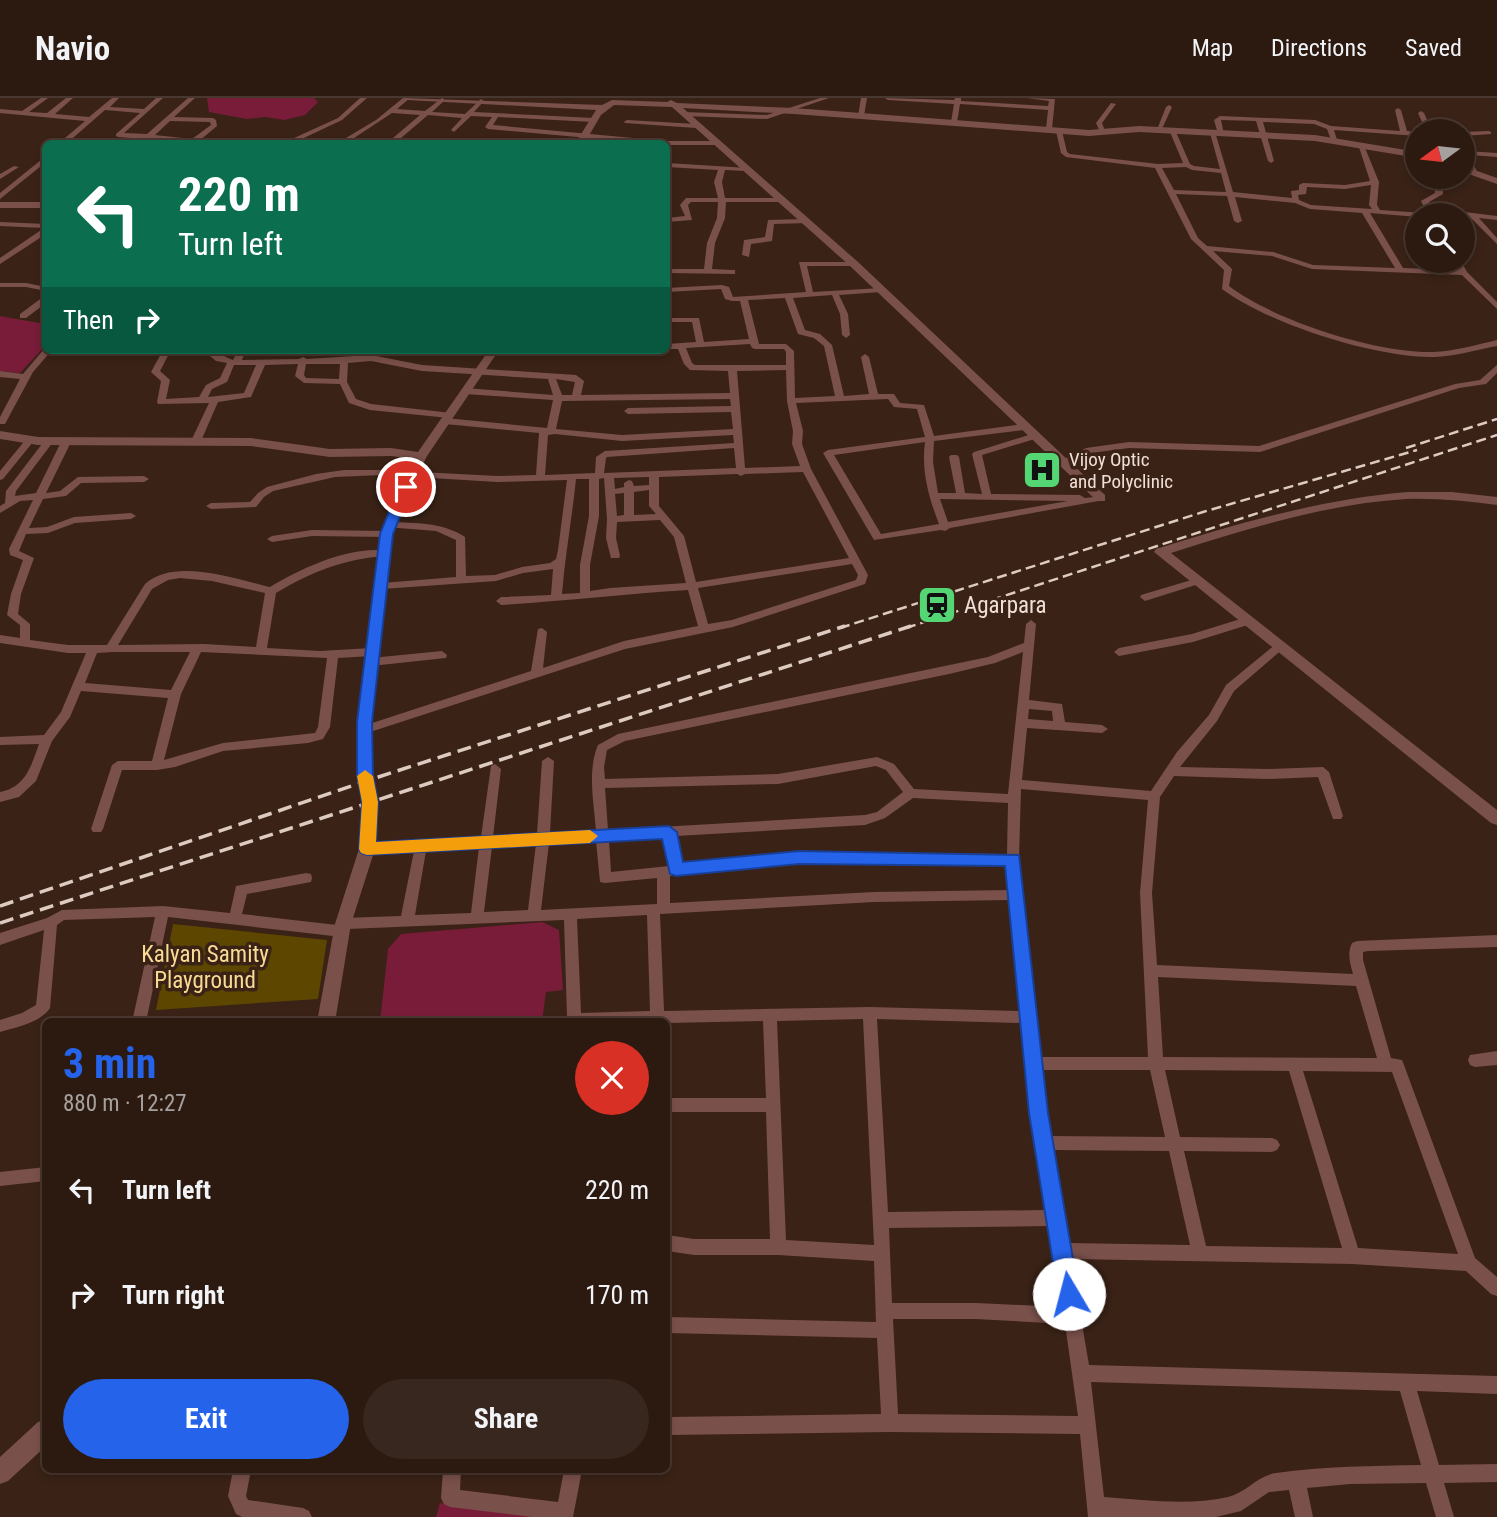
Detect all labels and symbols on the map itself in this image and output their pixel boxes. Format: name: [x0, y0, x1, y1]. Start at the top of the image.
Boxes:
north arrow: [1405, 119, 1475, 189]
place label: Vijoy Optic and Polyclinic: [1069, 448, 1173, 493]
hospital icon: Vijoy Optic and Polyclinic: [1021, 449, 1063, 491]
pin: [376, 457, 436, 517]
station icon: Agarpara: [916, 584, 958, 626]
place label: Agarpara: [964, 592, 1047, 619]
park label: Kalyan Samity Playground: [141, 941, 269, 994]
position arrow: [1032, 1257, 1106, 1331]

